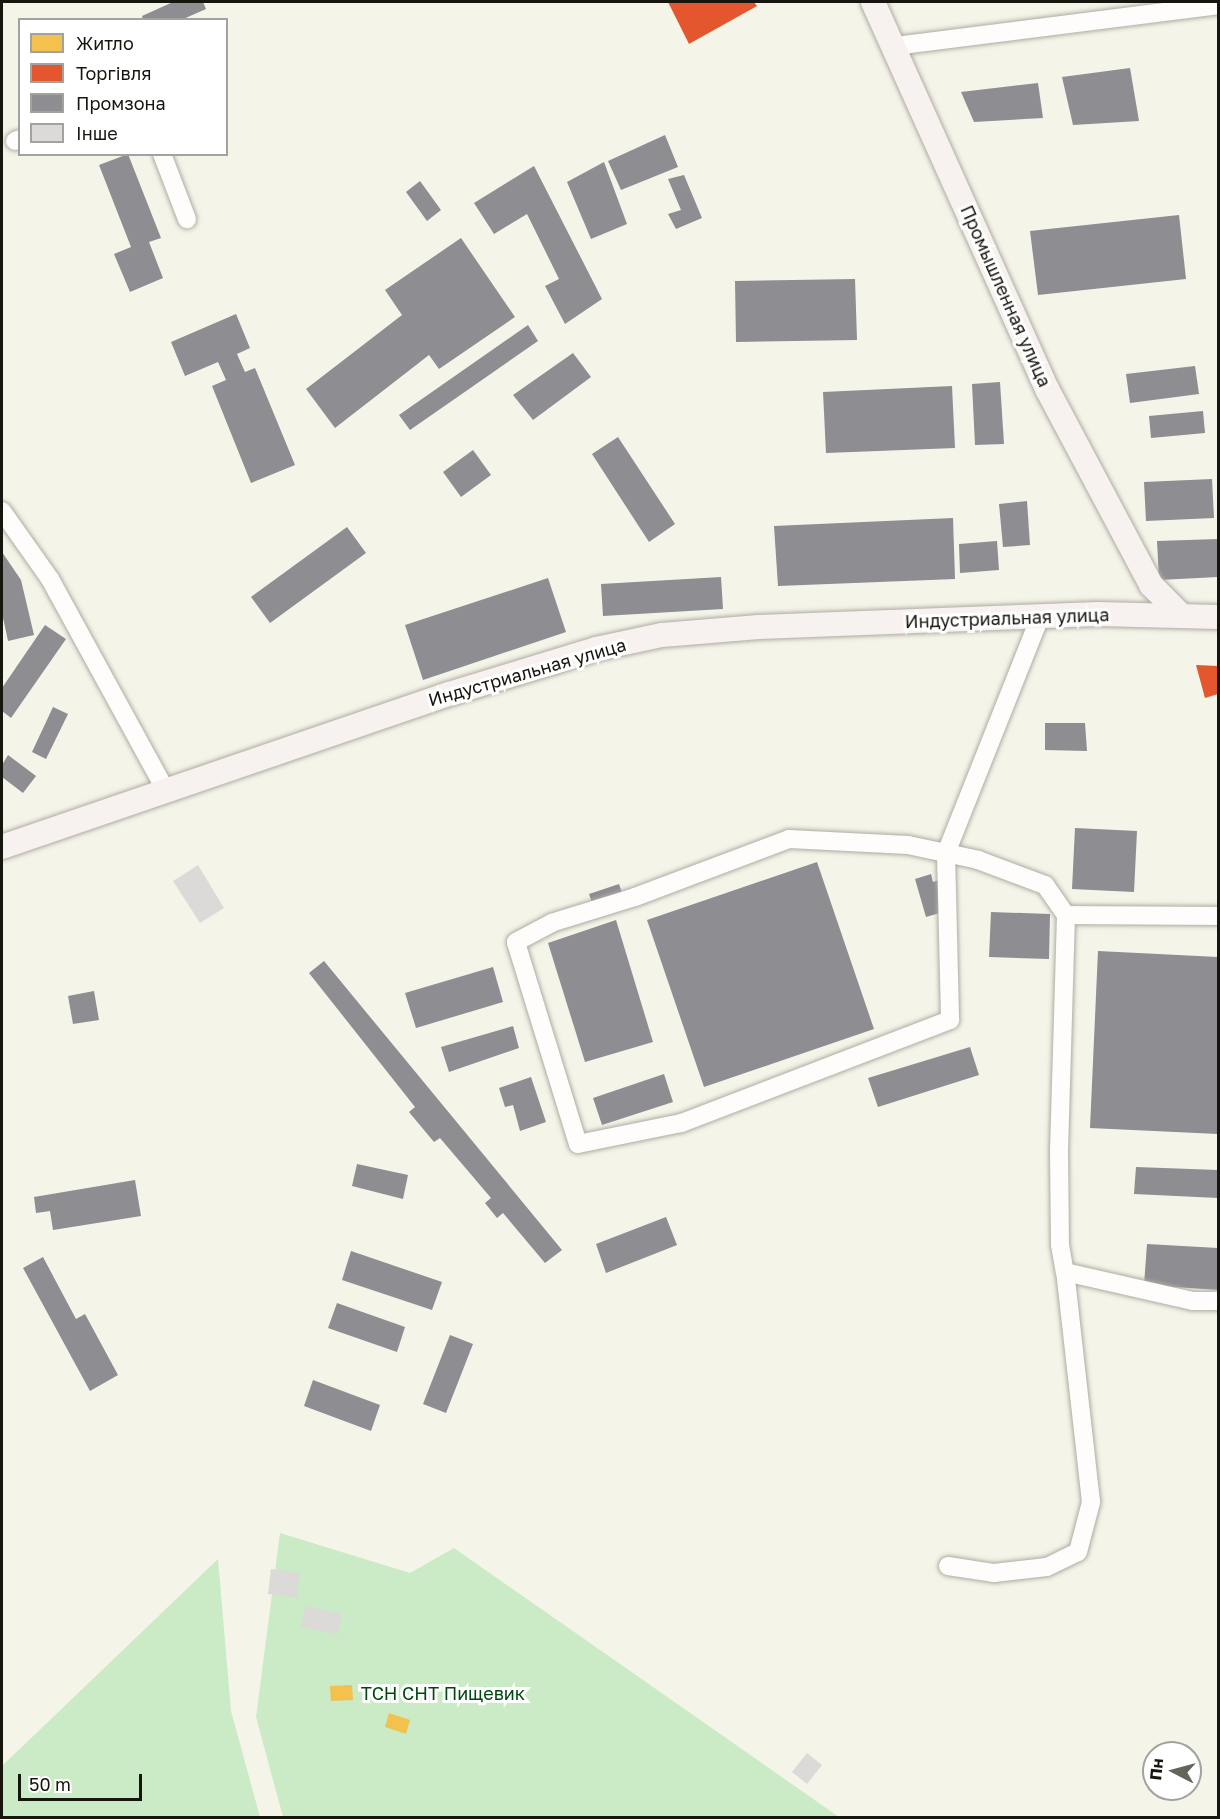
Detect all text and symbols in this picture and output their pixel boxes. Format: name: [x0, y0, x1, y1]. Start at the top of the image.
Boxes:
legend: [18, 18, 228, 156]
text: Житло: [76, 32, 134, 54]
text: Торгівля: [76, 62, 151, 84]
text: Промзона: [76, 92, 166, 114]
text: Інше: [76, 122, 118, 144]
street label: Промышленная улица: [956, 202, 1056, 390]
street label: Индустриальная улица: [904, 604, 1110, 632]
street label: Индустриальная улица: [426, 633, 628, 711]
park label: ТСН СНТ Пищевик: [361, 1682, 525, 1704]
north arrow: [1142, 1741, 1202, 1801]
text: Пн: [1145, 1757, 1167, 1781]
scale bar: [21, 1762, 146, 1800]
text: 50 m: [29, 1773, 71, 1795]

